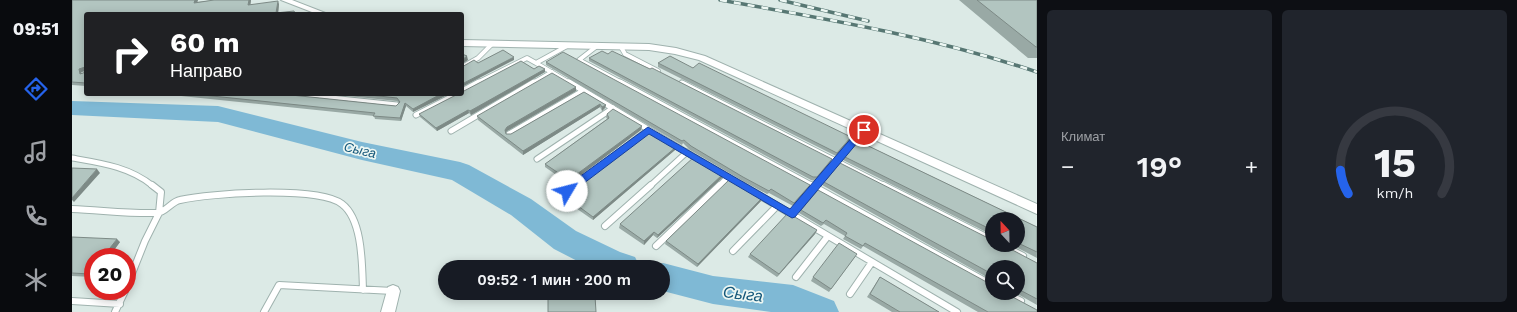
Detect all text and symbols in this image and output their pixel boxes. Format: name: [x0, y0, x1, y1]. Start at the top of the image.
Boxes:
text: 09:51: [13, 18, 59, 39]
text: 60 m: [170, 26, 240, 59]
icon: right: [104, 28, 156, 80]
text: Направо: [170, 60, 242, 81]
icon: directions: [22, 75, 50, 103]
pin: [847, 113, 881, 147]
icon: arrive: [853, 119, 875, 141]
text: Климат: [1061, 129, 1105, 144]
icon: music: [22, 138, 50, 166]
text: 15: [1373, 138, 1416, 187]
water label: Сыга: [343, 139, 377, 161]
text: 19°: [1137, 149, 1182, 184]
text: −: [1061, 154, 1074, 179]
text: +: [1245, 154, 1258, 179]
position arrow: [546, 170, 588, 212]
text: km/h: [1376, 185, 1413, 201]
icon: phone: [22, 202, 50, 230]
north arrow: [985, 212, 1025, 252]
map controls: [985, 212, 1025, 300]
speed limit sign: 20: [84, 248, 136, 300]
button: search: [985, 260, 1025, 300]
icon: climate: [22, 266, 50, 294]
text: 09:52 · 1 мин · 200 m: [477, 271, 631, 289]
water label: Сыга: [722, 282, 764, 306]

